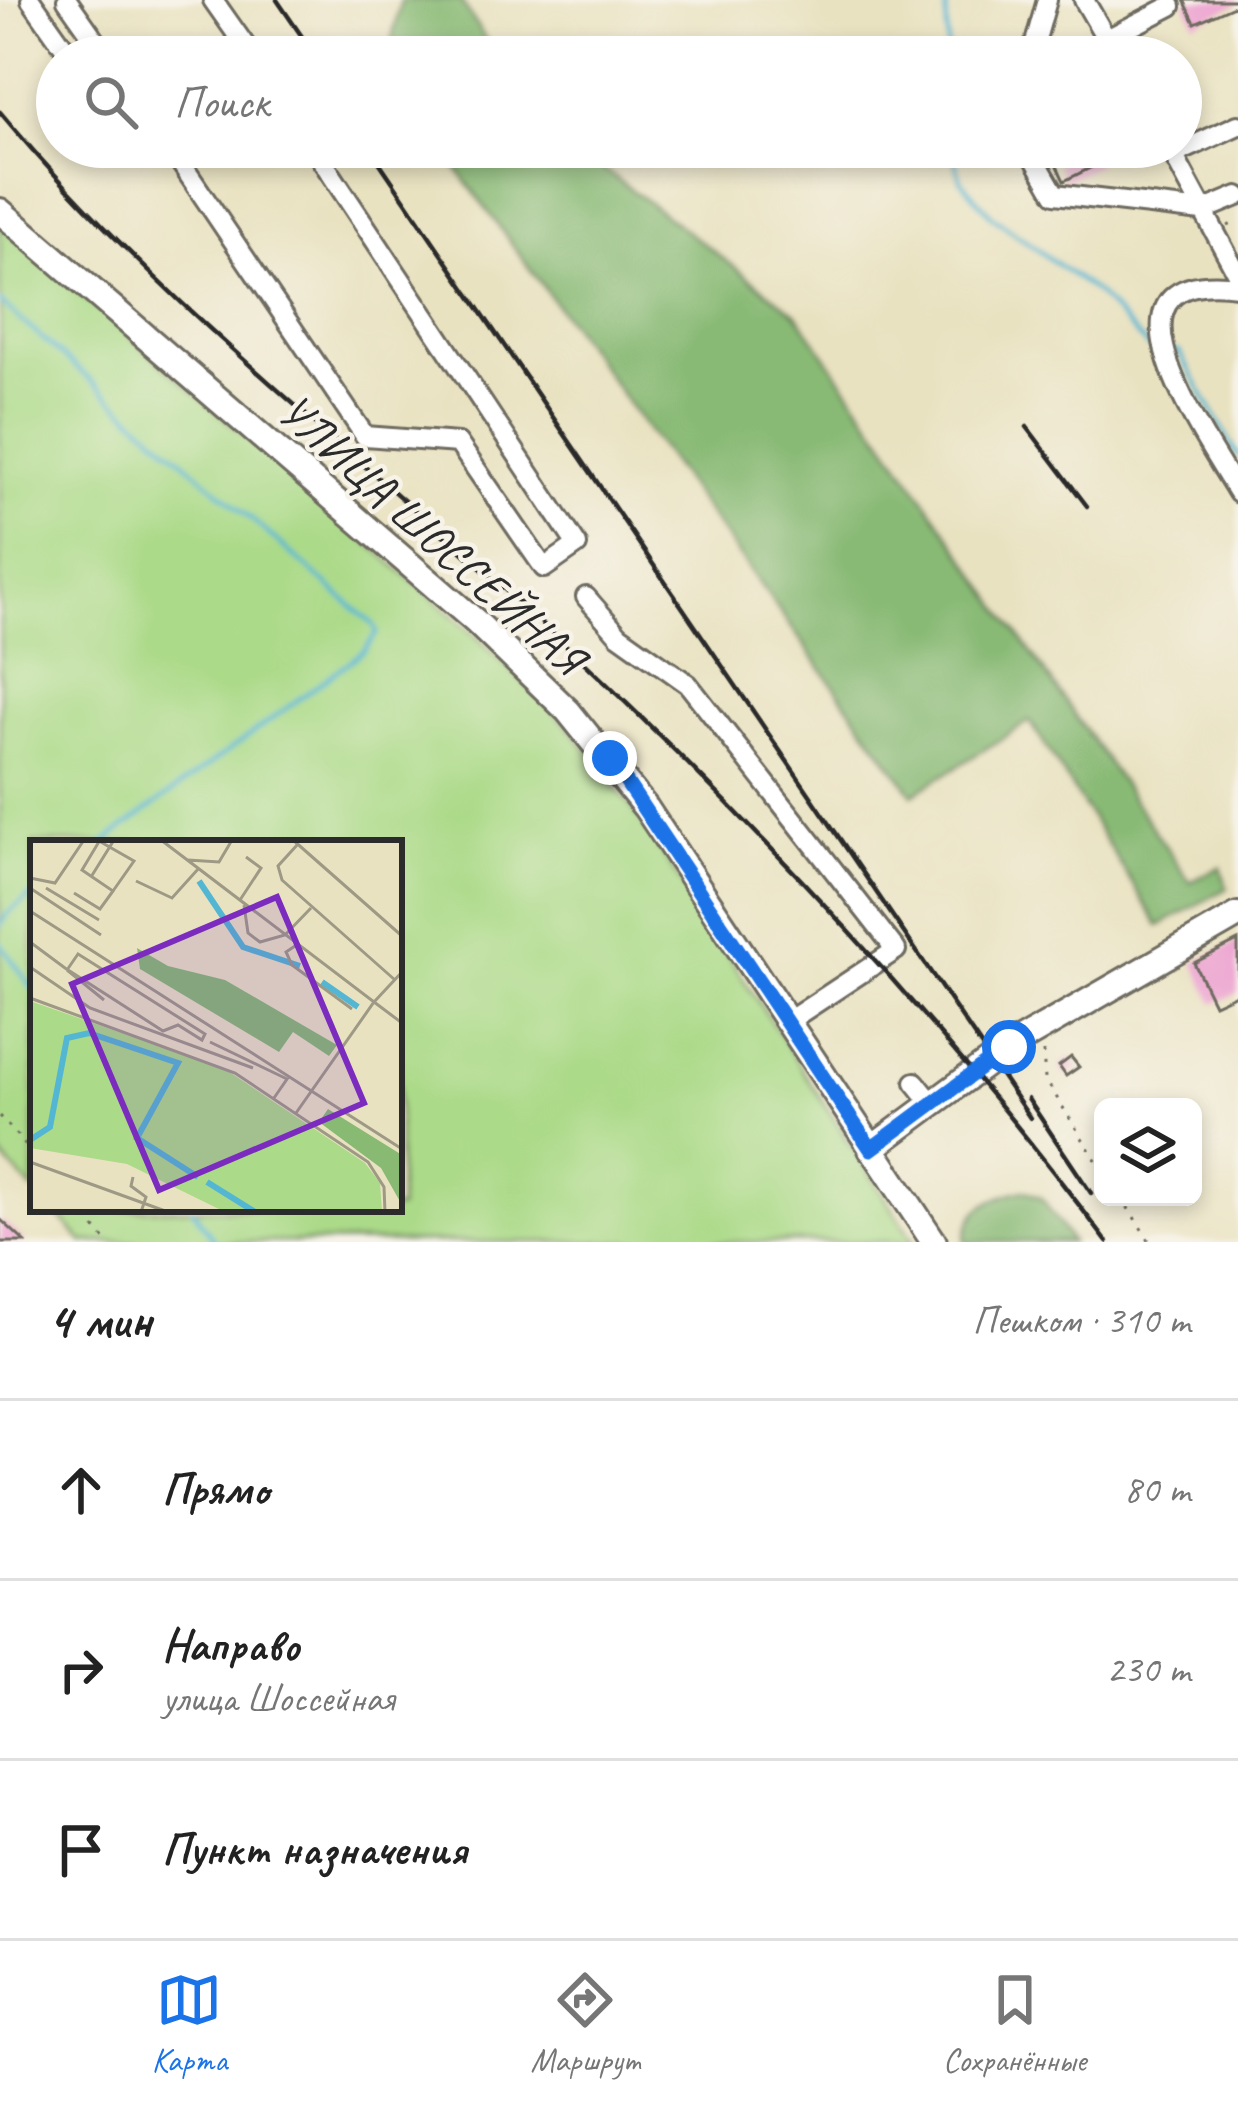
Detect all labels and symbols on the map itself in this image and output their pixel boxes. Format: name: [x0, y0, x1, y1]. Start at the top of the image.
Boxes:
street label: УЛИЦА ШОССЕЙНАЯ: [266, 381, 602, 691]
route end: [583, 731, 637, 785]
inset map: [30, 840, 402, 1212]
route start: [982, 1020, 1036, 1074]

